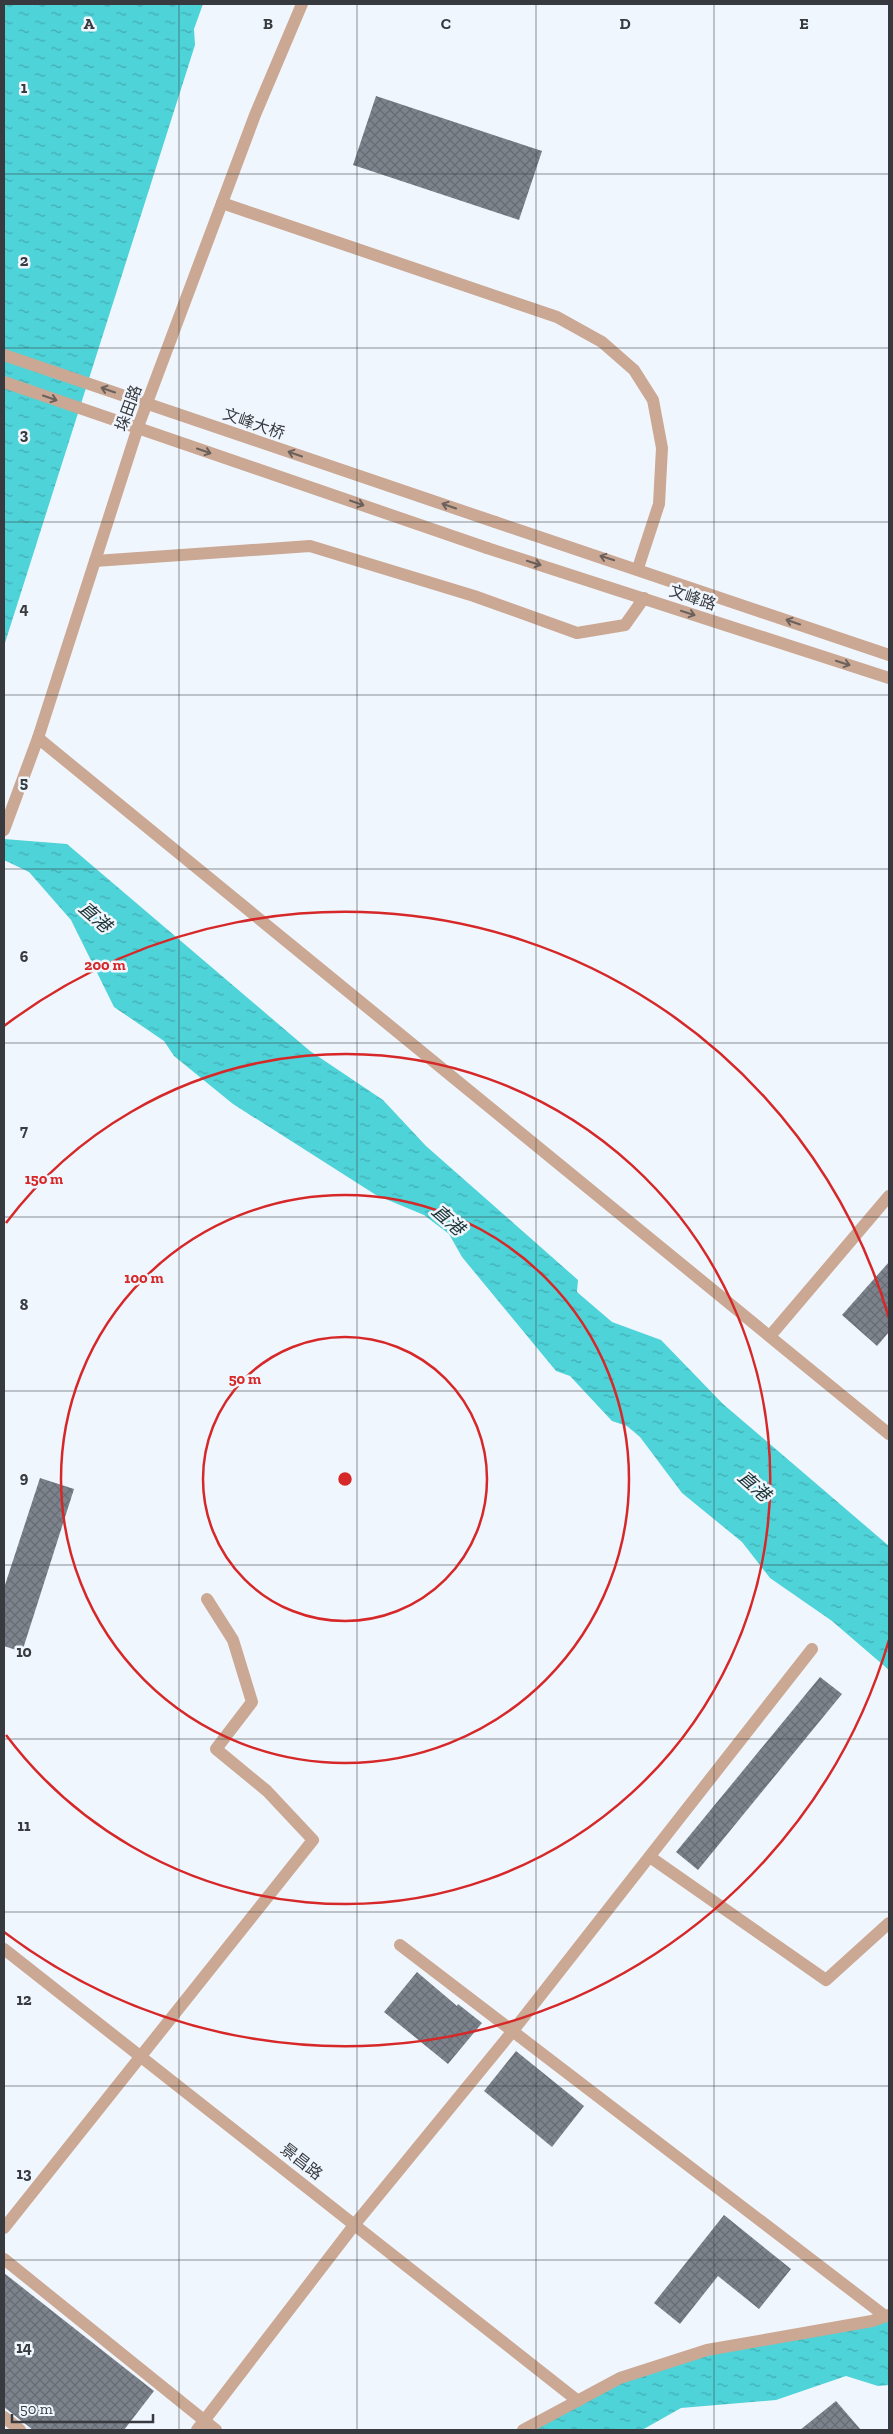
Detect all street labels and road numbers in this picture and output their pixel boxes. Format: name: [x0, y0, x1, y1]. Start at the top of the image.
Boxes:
street label: 垛田路: [111, 382, 146, 434]
street label: 文峰大桥: [220, 404, 287, 443]
street label: 文峰路: [667, 581, 719, 614]
street label: 景昌路: [277, 2139, 326, 2184]

